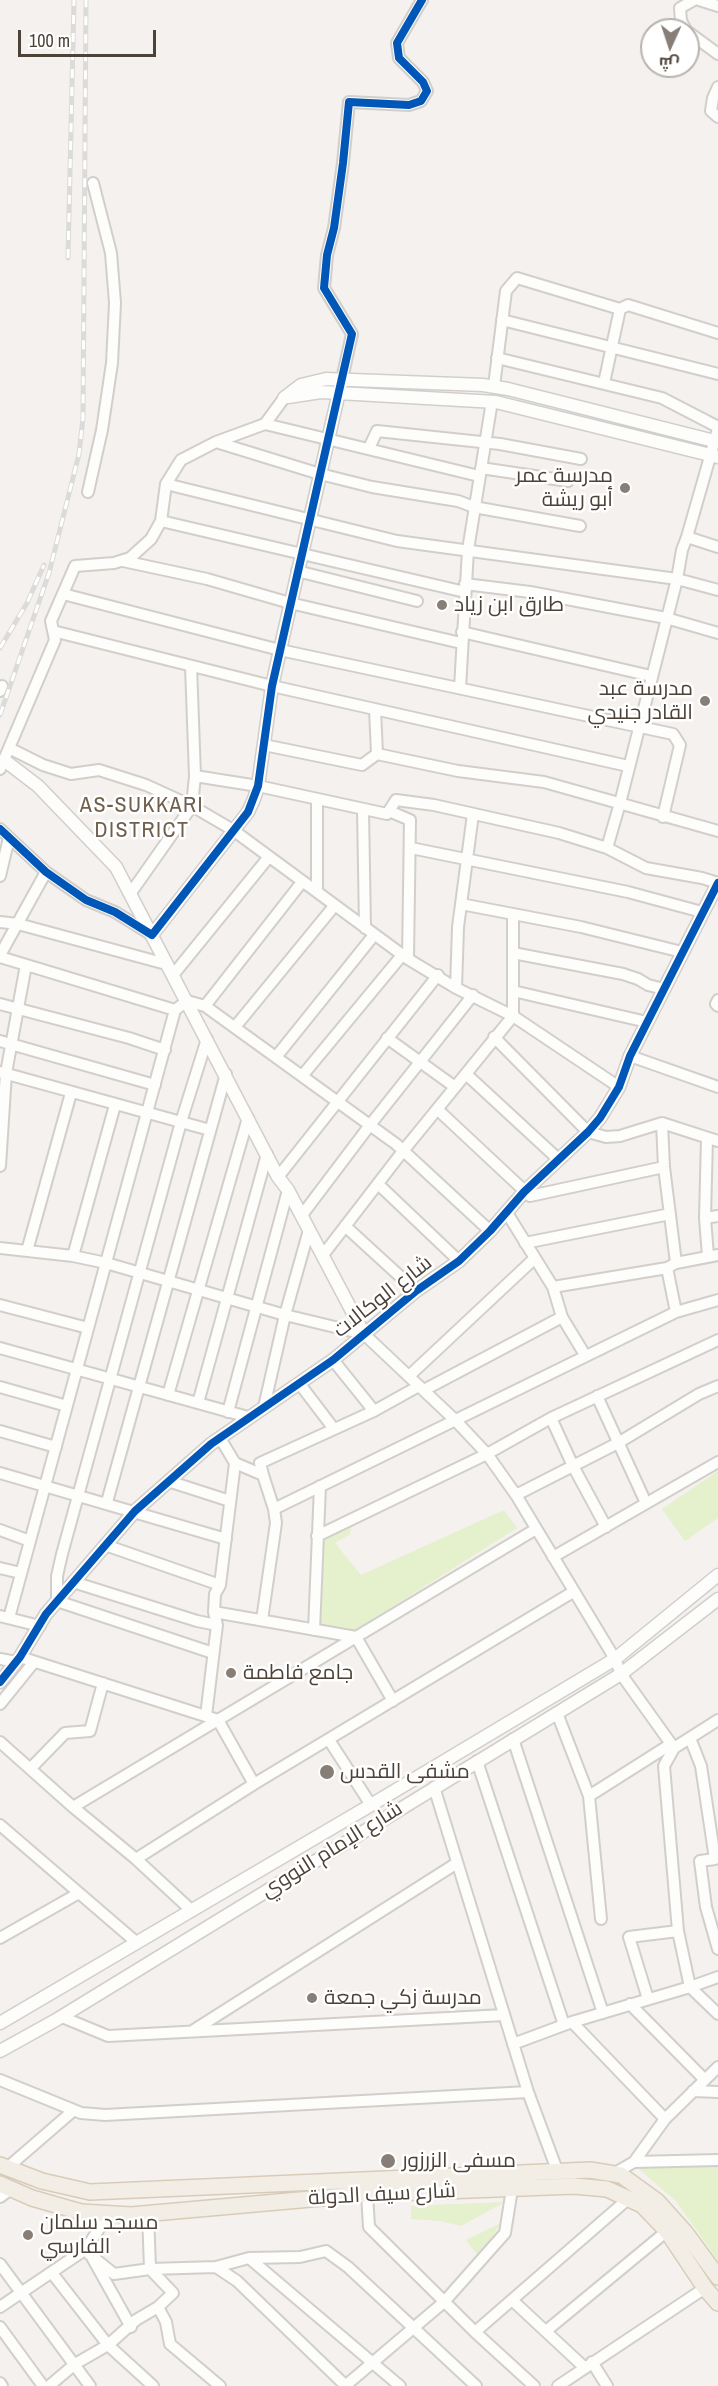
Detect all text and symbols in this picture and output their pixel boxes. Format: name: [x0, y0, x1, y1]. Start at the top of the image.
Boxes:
scale bar: [21, 18, 159, 56]
north arrow: [640, 18, 700, 78]
text: 100 m: [29, 28, 70, 53]
text: ش: [658, 52, 680, 76]
place label: مدرسة عمر أبو ريشة: [516, 463, 613, 513]
marker: مدرسة عمر أبو ريشة: [618, 481, 632, 495]
place label: طارق ابن زياد: [454, 592, 564, 618]
marker: طارق ابن زياد: [435, 598, 449, 612]
place label: مدرسة عبد القادر جنيدي: [587, 676, 693, 726]
marker: مدرسة عبد القادر جنيدي: [698, 694, 712, 708]
district label: AS-SUKKARI DISTRICT: [80, 793, 204, 844]
street label: شارع الوكالات: [329, 1251, 437, 1343]
place label: جامع فاطمة: [243, 1660, 353, 1686]
marker: جامع فاطمة: [224, 1666, 238, 1680]
place label: مشفى القدس: [340, 1759, 470, 1785]
marker: مشفى القدس: [318, 1763, 336, 1781]
street label: شارع الإمام النووي: [257, 1796, 407, 1904]
place label: مدرسة زكي جمعة: [324, 1985, 482, 2011]
marker: مدرسة زكي جمعة: [305, 1991, 319, 2005]
place label: مسفى الزرزور: [402, 2148, 516, 2174]
marker: مسفى الزرزور: [379, 2152, 397, 2170]
street label: شارع سيف الدولة: [307, 2179, 457, 2211]
place label: مسجد سلمان الفارسي: [40, 2210, 158, 2260]
marker: مسجد سلمان الفارسي: [21, 2228, 35, 2242]

